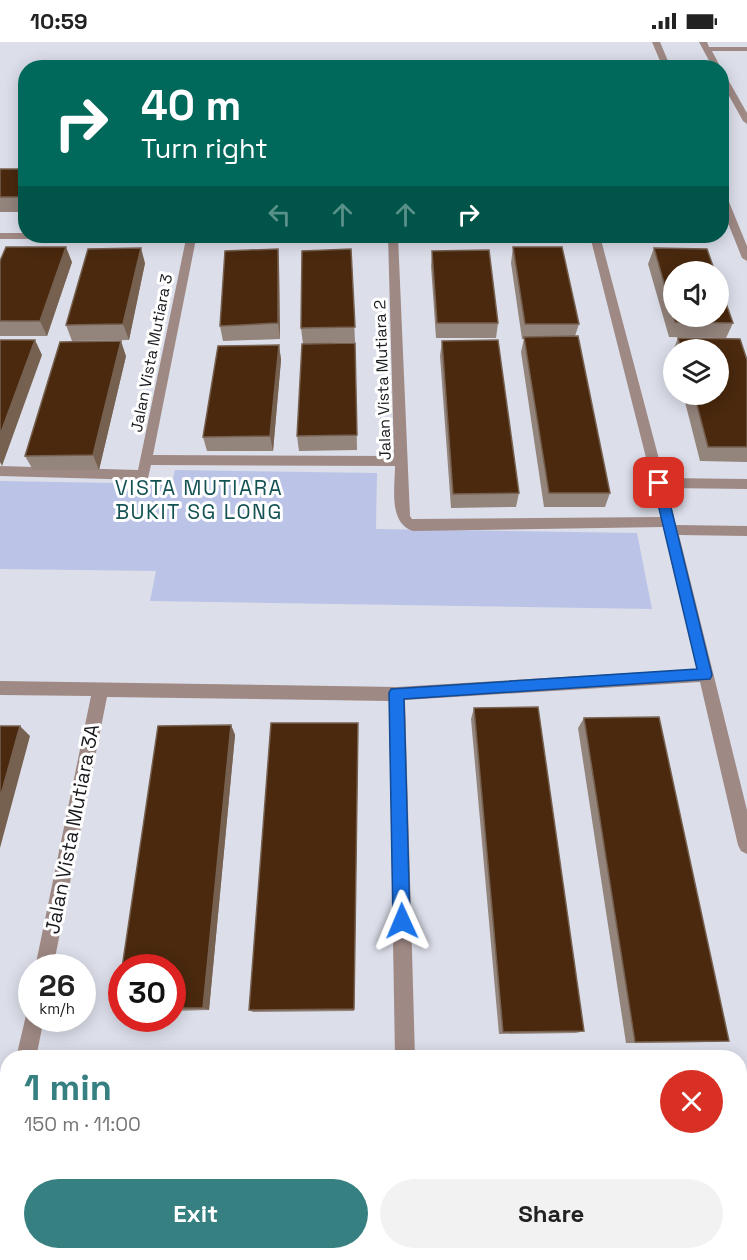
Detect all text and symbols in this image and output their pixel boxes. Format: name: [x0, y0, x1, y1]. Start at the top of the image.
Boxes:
text: 10:59: [30, 7, 88, 35]
text: 40 m: [141, 79, 241, 132]
icon: right: [42, 84, 120, 162]
text: Turn right: [141, 131, 268, 166]
icon: left: [263, 198, 296, 231]
icon: ahead: [326, 198, 359, 231]
icon: ahead: [389, 198, 422, 231]
icon: right: [452, 198, 485, 231]
map controls: [663, 261, 729, 405]
button: sound: [663, 261, 729, 327]
street label: Jalan Vista Mutiara 3: [126, 272, 177, 434]
street label: Jalan Vista Mutiara 2: [369, 299, 396, 461]
button: layers: [663, 339, 729, 405]
pin: [633, 457, 684, 508]
icon: arrive: [642, 466, 675, 499]
district label: VISTA MUTIARA BUKIT SG LONG: [115, 474, 283, 525]
street label: Jalan Vista Mutiara 3A: [39, 721, 105, 936]
position arrow: [370, 889, 434, 953]
speed limit sign: 30: [108, 954, 186, 1032]
text: 26: [39, 966, 75, 1005]
text: km/h: [39, 999, 75, 1018]
text: 1 min: [24, 1065, 112, 1111]
button: close: [660, 1070, 723, 1133]
text: 150 m · 11:00: [24, 1111, 141, 1137]
button: Exit: [24, 1179, 368, 1248]
button: Share: [380, 1179, 723, 1248]

